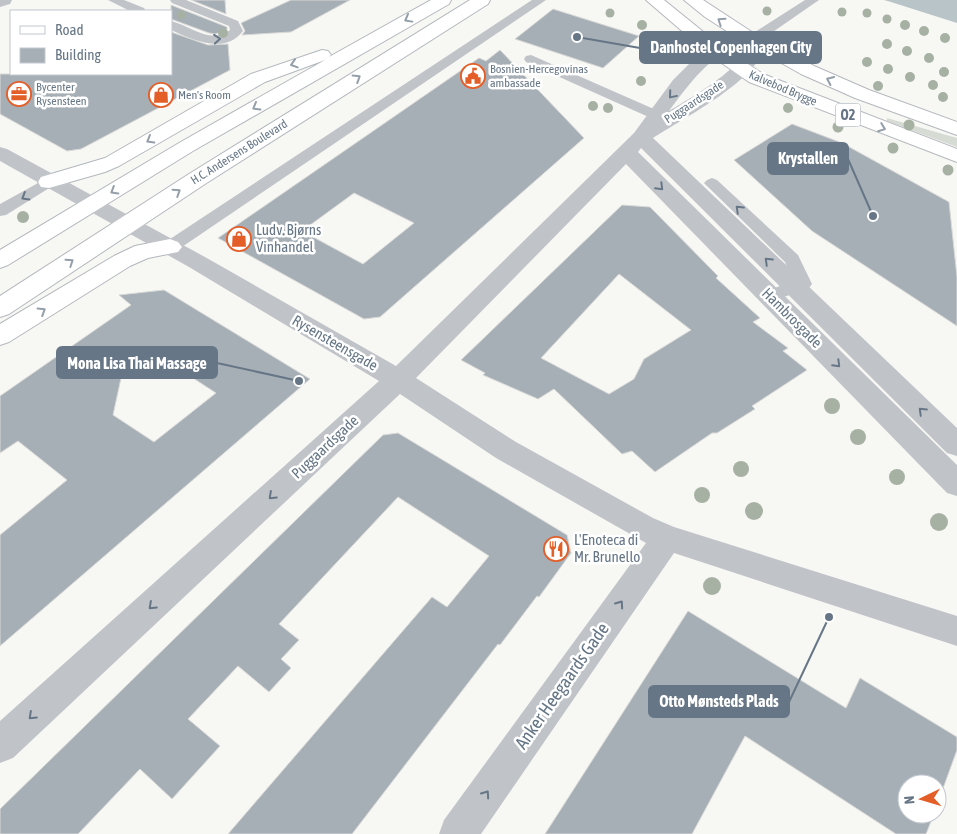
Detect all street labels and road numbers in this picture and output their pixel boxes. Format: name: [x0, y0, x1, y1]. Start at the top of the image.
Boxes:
street label: Kalvebod Brygge: [747, 67, 819, 109]
street label: Puggaardsgade: [662, 78, 726, 126]
road number: O2: [836, 104, 860, 126]
street label: H.C. Andersens Boulevard: [188, 117, 290, 187]
street label: Hambrosgade: [759, 284, 826, 351]
street label: Rysensteensgade: [290, 311, 381, 374]
street label: Puggaardsgade: [288, 411, 362, 482]
street label: Anker Heegaards Gade: [510, 619, 613, 753]

